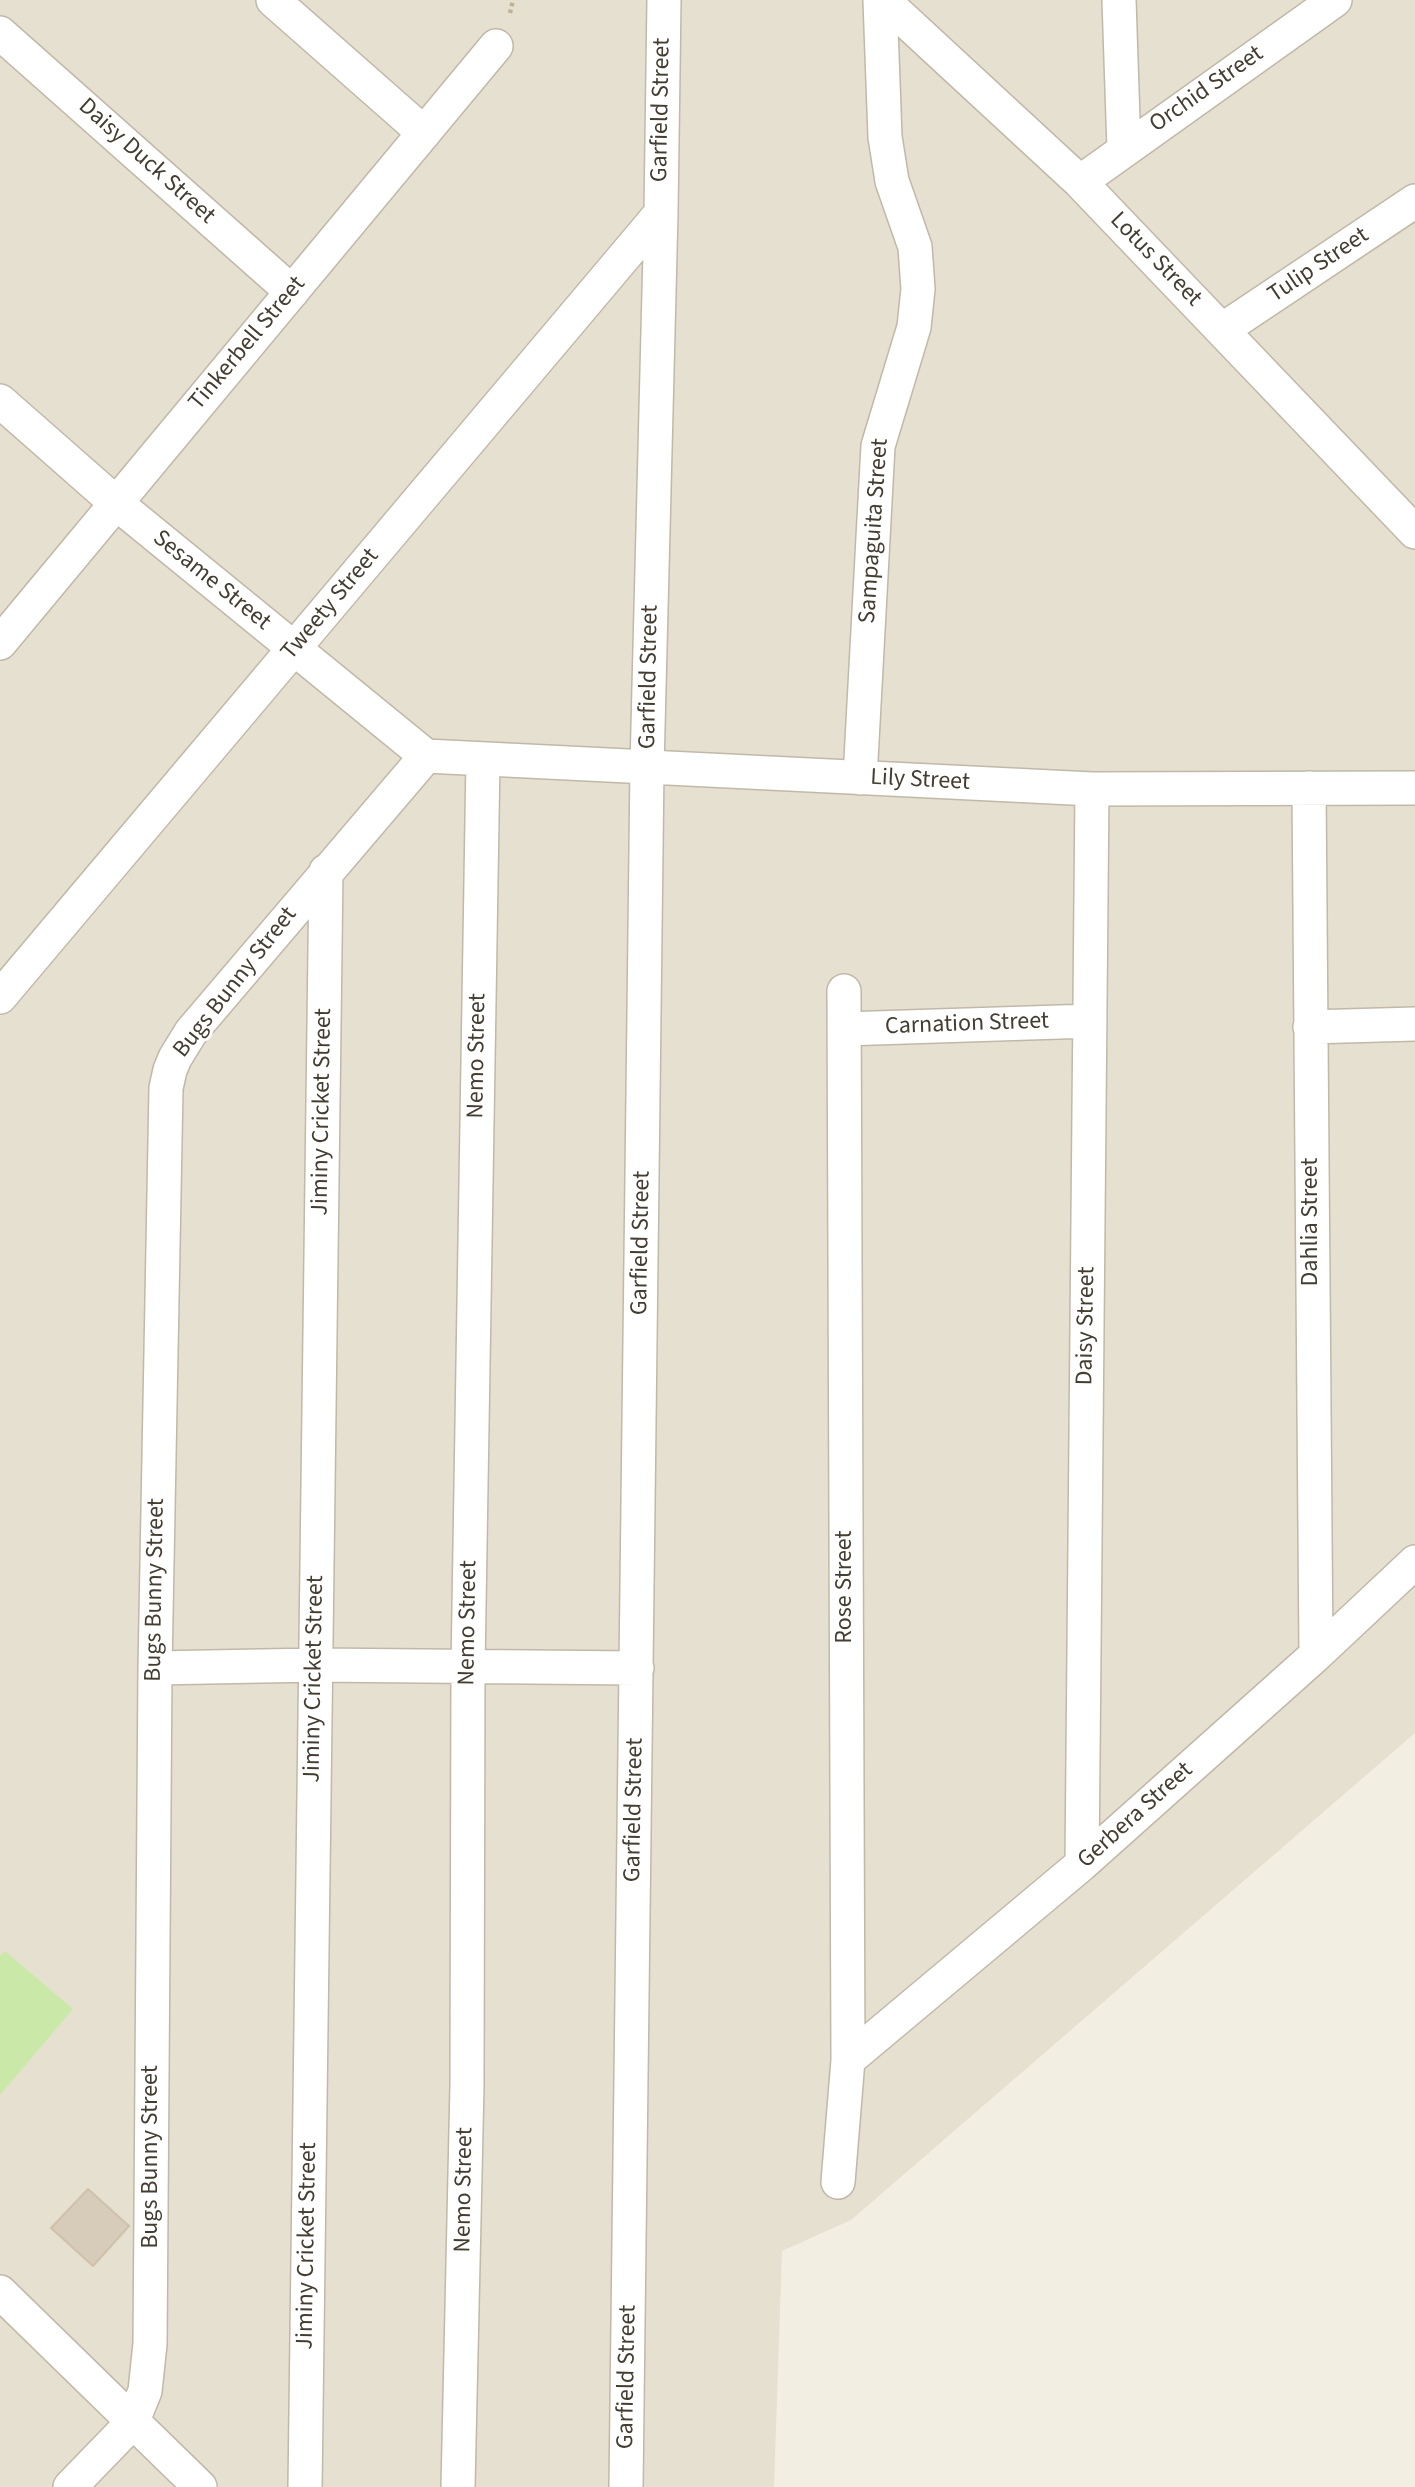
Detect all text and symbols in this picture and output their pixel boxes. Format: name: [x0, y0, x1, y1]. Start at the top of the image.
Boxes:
street label: Garfield Street: [646, 38, 678, 182]
street label: Orchid Street: [1145, 40, 1269, 140]
street label: Daisy Duck Street: [72, 93, 220, 231]
street label: Lotus Street: [1103, 207, 1207, 313]
street label: Tulip Street: [1263, 222, 1375, 310]
street label: Tinkerbell Street: [184, 271, 312, 417]
street label: Sampaguita Street: [854, 437, 896, 625]
street label: Sesame Street: [146, 525, 276, 637]
street label: Tweety Street: [276, 543, 386, 667]
street label: Garfield Street: [634, 605, 666, 749]
street label: Lily Street: [869, 764, 971, 798]
street label: Bugs Bunny Street: [168, 902, 304, 1064]
street label: Nemo Street: [463, 993, 493, 1119]
street label: Jiminy Cricket Street: [307, 1008, 339, 1216]
street label: Carnation Street: [884, 1008, 1050, 1042]
street label: Dahlia Street: [1298, 1158, 1326, 1286]
street label: Garfield Street: [626, 1171, 658, 1315]
street label: Daisy Street: [1072, 1266, 1102, 1386]
street label: Bugs Bunny Street: [140, 1498, 172, 1682]
street label: Rose Street: [832, 1530, 860, 1644]
street label: Nemo Street: [454, 1560, 484, 1686]
street label: Jiminy Cricket Street: [299, 1575, 331, 1783]
street label: Garfield Street: [619, 1738, 651, 1882]
street label: Gerbera Street: [1072, 1757, 1200, 1875]
street label: Bugs Bunny Street: [138, 2065, 166, 2249]
street label: Nemo Street: [450, 2127, 480, 2253]
street label: Jiminy Cricket Street: [292, 2142, 324, 2350]
street label: Garfield Street: [612, 2305, 644, 2449]

